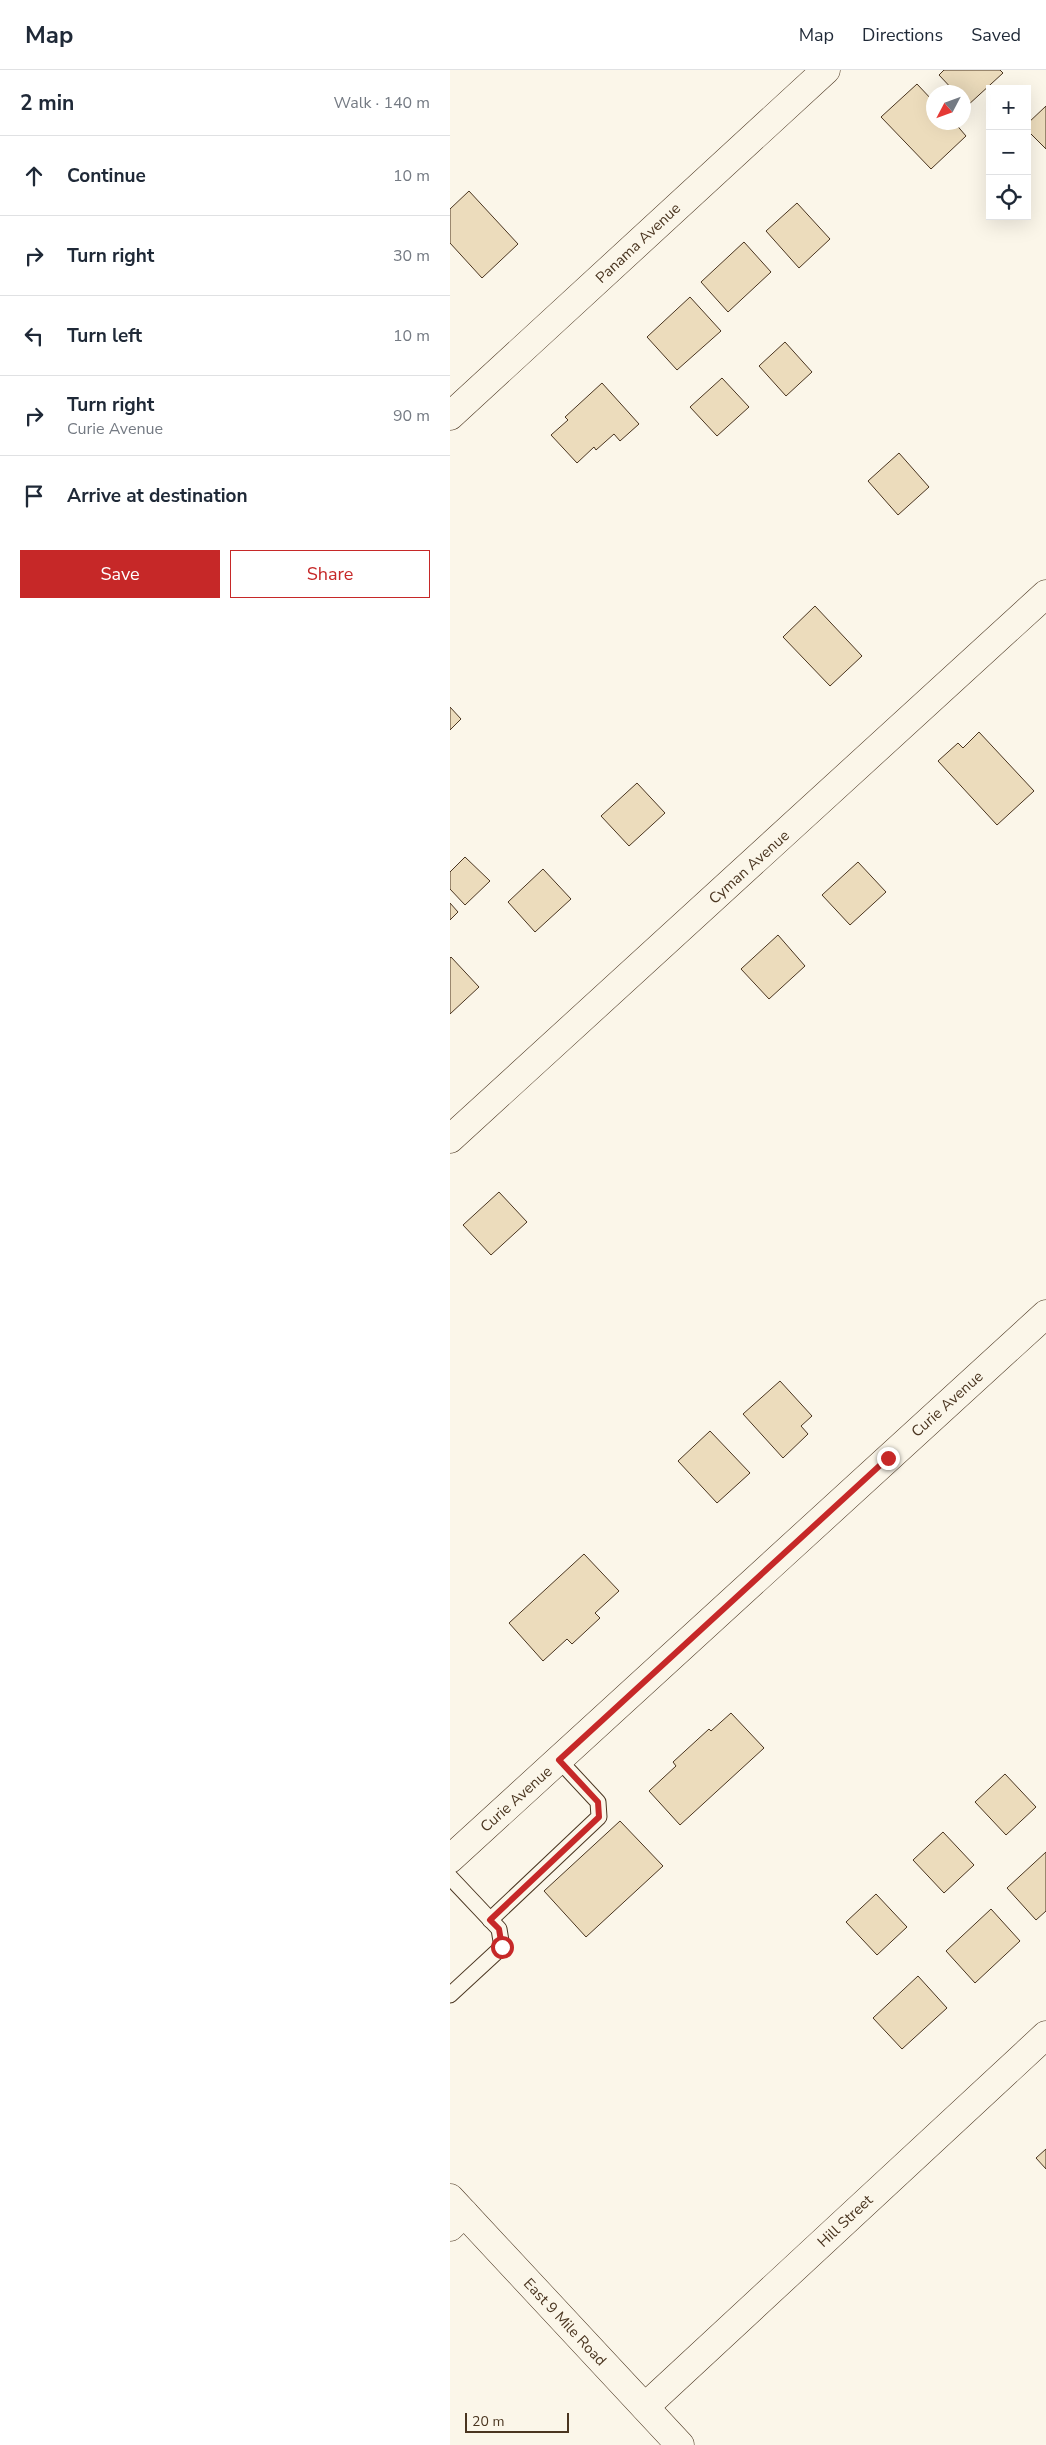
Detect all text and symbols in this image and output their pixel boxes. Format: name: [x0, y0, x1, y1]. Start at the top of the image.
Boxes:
text: Map: [25, 19, 73, 51]
text: Map: [799, 23, 834, 47]
text: Directions: [862, 23, 943, 47]
text: Saved: [971, 23, 1021, 47]
north arrow: [926, 85, 971, 130]
map controls: [986, 85, 1031, 220]
button: +: [986, 85, 1031, 130]
text: 2 min: [20, 89, 74, 117]
text: Walk · 140 m: [334, 92, 430, 114]
button: −: [986, 130, 1031, 175]
icon: ahead: [20, 162, 48, 190]
text: Continue: [67, 163, 146, 189]
text: 10 m: [393, 165, 430, 187]
button: locate: [986, 175, 1031, 220]
street label: Panama Avenue: [591, 198, 685, 288]
icon: right: [20, 242, 48, 270]
text: Turn right: [67, 243, 154, 269]
text: 30 m: [393, 245, 430, 267]
icon: left: [20, 322, 48, 350]
text: Turn left: [67, 323, 142, 349]
text: 10 m: [393, 325, 430, 347]
text: Turn right: [67, 392, 154, 418]
icon: right: [20, 402, 48, 430]
text: 90 m: [393, 405, 430, 427]
text: Curie Avenue: [67, 418, 163, 440]
icon: arrive: [20, 482, 48, 510]
text: Arrive at destination: [67, 483, 248, 509]
button: Save: [20, 550, 220, 598]
button: Share: [230, 550, 430, 598]
street label: Cyman Avenue: [705, 826, 793, 908]
street label: Curie Avenue: [907, 1366, 987, 1442]
route end: [877, 1447, 900, 1470]
street label: Curie Avenue: [476, 1761, 556, 1837]
route start: [491, 1936, 514, 1959]
street label: Hill Street: [813, 2190, 877, 2252]
street label: East 9 Mile Road: [519, 2274, 611, 2370]
scale bar: [465, 2410, 569, 2433]
text: 20 m: [472, 2412, 504, 2431]

